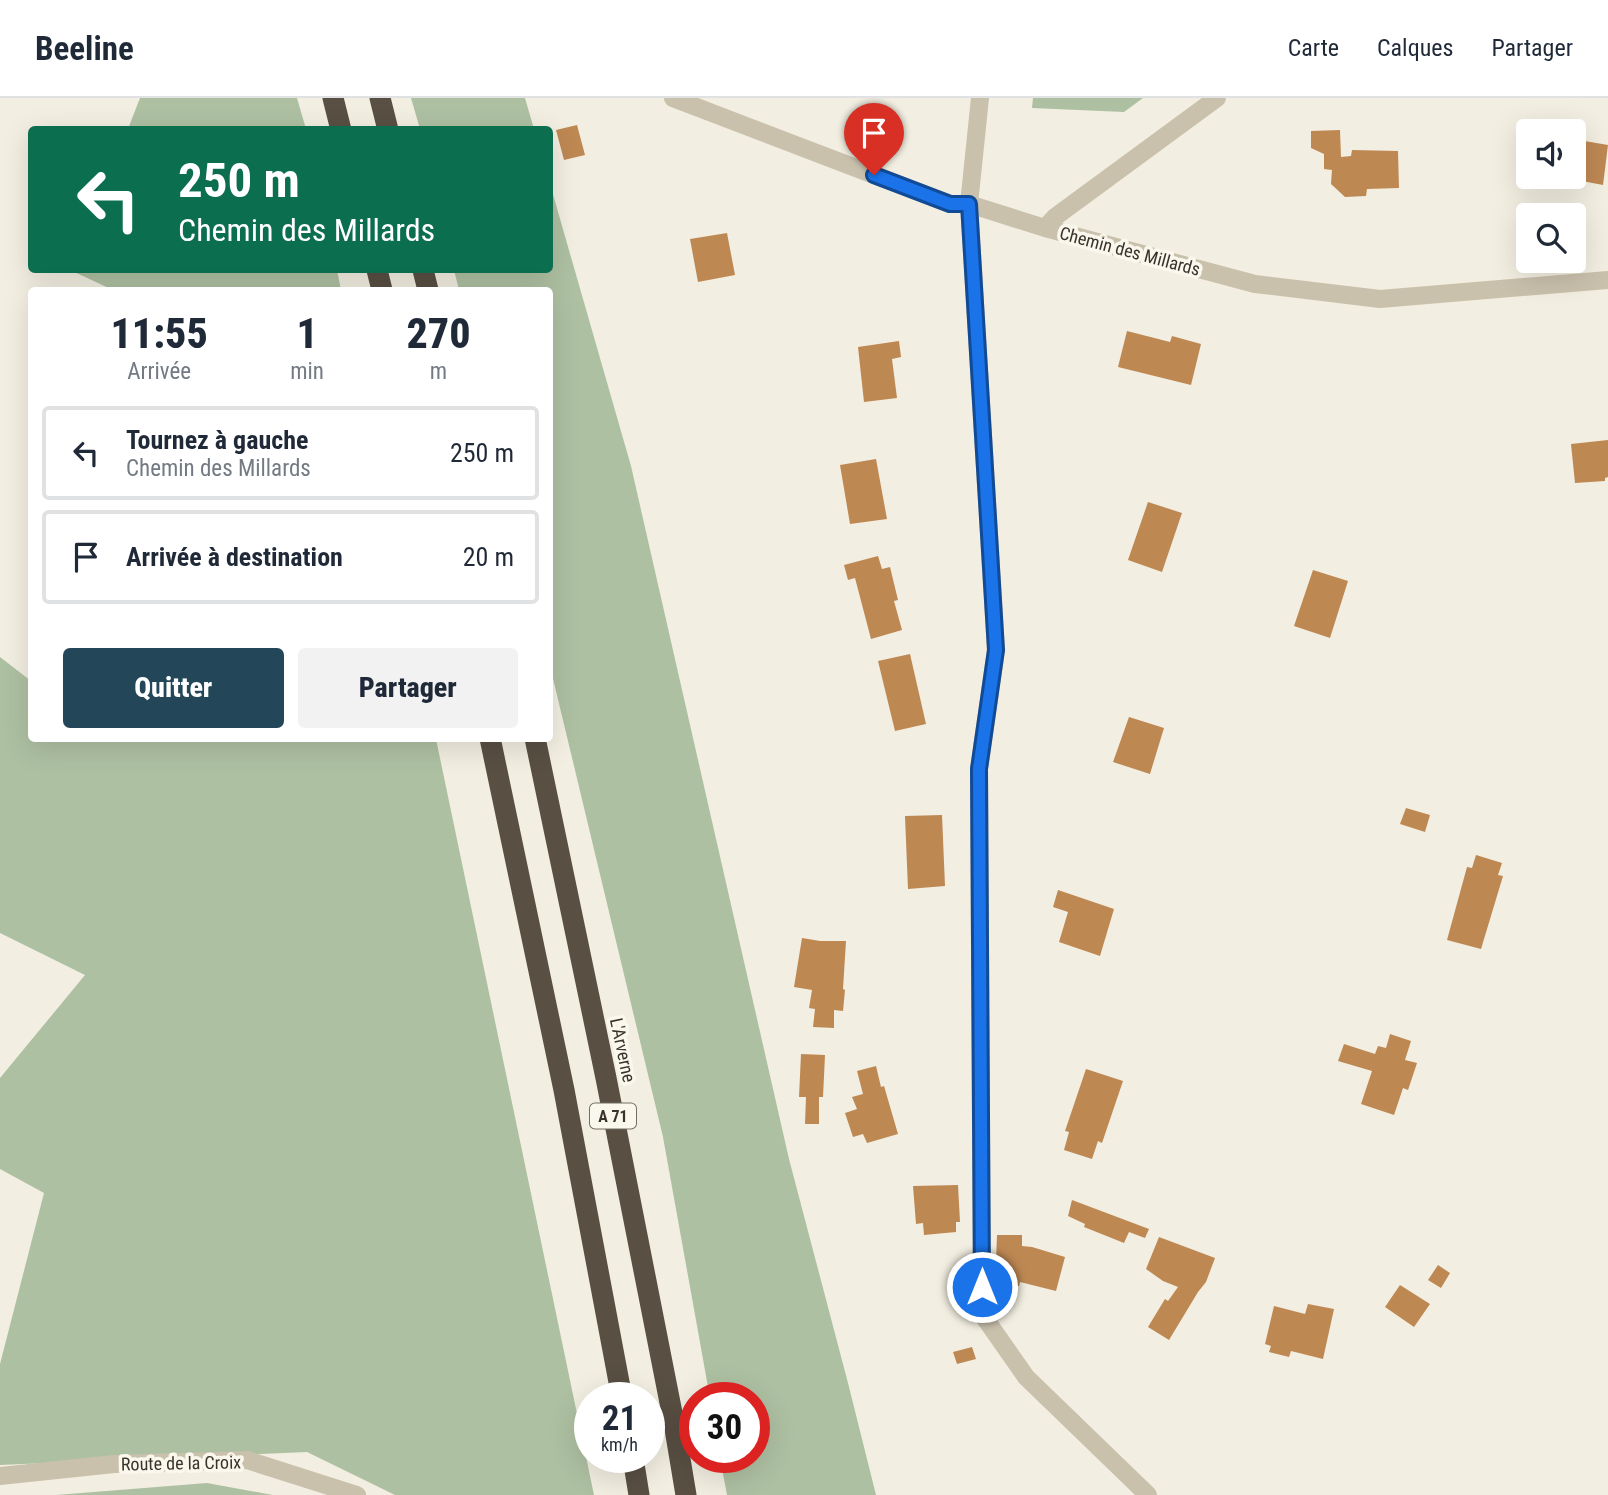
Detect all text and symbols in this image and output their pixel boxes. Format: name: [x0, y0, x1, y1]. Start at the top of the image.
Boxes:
text: Beeline: [35, 29, 134, 68]
text: Carte: [1288, 34, 1339, 62]
text: Calques: [1377, 34, 1453, 62]
text: Partager: [1491, 34, 1573, 62]
pin: [844, 103, 904, 175]
icon: arrive: [855, 114, 893, 152]
map controls: [1516, 119, 1586, 273]
button: sound: [1516, 119, 1586, 189]
text: 250 m: [178, 152, 300, 209]
icon: left: [63, 154, 154, 245]
button: search: [1516, 203, 1586, 273]
text: Chemin des Millards: [178, 211, 435, 249]
street label: Chemin des Millards: [1057, 222, 1203, 280]
text: 11:55: [110, 309, 208, 358]
text: 1: [296, 309, 318, 358]
text: 270: [406, 309, 471, 358]
text: Arrivée: [127, 358, 191, 385]
text: min: [290, 358, 324, 385]
text: m: [430, 358, 447, 385]
text: Tournez à gauche: [126, 425, 308, 455]
icon: left: [67, 434, 105, 472]
text: 250 m: [450, 438, 514, 468]
text: Chemin des Millards: [126, 455, 311, 482]
icon: arrive: [67, 538, 105, 576]
text: Arrivée à destination: [126, 542, 343, 572]
text: 20 m: [463, 542, 514, 572]
button: Quitter: [63, 648, 284, 728]
button: Partager: [298, 648, 518, 728]
street label: L'Arverne: [606, 1016, 640, 1084]
road number: A 71: [590, 1104, 636, 1128]
position arrow: [945, 1250, 1019, 1324]
speed limit sign: 30: [679, 1382, 770, 1473]
text: 21: [602, 1398, 637, 1439]
text: km/h: [601, 1434, 638, 1455]
street label: Route de la Croix: [121, 1451, 241, 1475]

